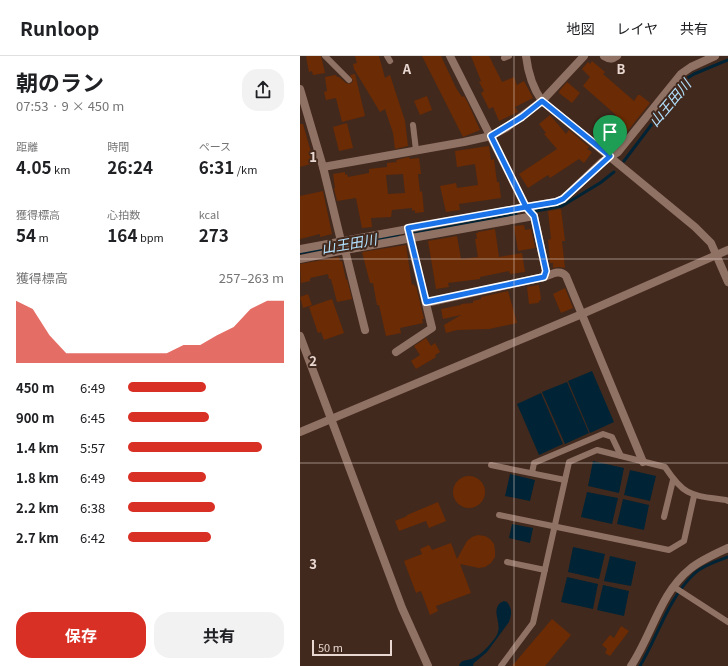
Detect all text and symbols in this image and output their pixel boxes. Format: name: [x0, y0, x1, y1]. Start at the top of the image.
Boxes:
text: Runloop: [20, 14, 99, 41]
text: 地図: [566, 18, 594, 38]
text: レイヤ: [616, 18, 658, 38]
text: 共有: [680, 18, 708, 38]
text: A: [402, 59, 412, 78]
text: B: [617, 59, 626, 78]
text: 朝のラン: [16, 65, 104, 97]
button: share: [242, 69, 284, 111]
water label: 山王田川: [644, 73, 696, 130]
text: 07:53 · 9 × 450 m: [16, 96, 124, 115]
pin: [593, 115, 627, 156]
icon: arrive: [599, 121, 621, 143]
text: 距離: [16, 138, 38, 154]
text: 時間: [107, 138, 129, 154]
text: ペース: [199, 138, 231, 154]
text: 1: [309, 147, 317, 166]
text: 4.05: [16, 154, 52, 179]
text: 26:24: [107, 154, 153, 179]
text: 6:31: [199, 154, 234, 179]
text: km: [52, 161, 70, 177]
text: /km: [234, 161, 257, 177]
text: 獲得標高: [16, 206, 60, 222]
text: 心拍数: [107, 206, 140, 222]
text: kcal: [199, 206, 219, 222]
text: 54: [16, 222, 36, 247]
text: 164: [107, 222, 137, 247]
text: 273: [199, 222, 229, 247]
water label: 山王田川: [320, 228, 380, 258]
text: m: [36, 229, 49, 245]
text: bpm: [137, 229, 164, 245]
text: 獲得標高: [16, 268, 68, 287]
text: 257–263 m: [219, 268, 284, 287]
text: 2: [309, 351, 317, 370]
text: 450 m: [16, 378, 55, 397]
text: 6:49: [80, 378, 105, 397]
text: 900 m: [16, 408, 55, 427]
text: 6:45: [80, 408, 105, 427]
text: 1.4 km: [16, 438, 59, 457]
text: 5:57: [80, 438, 105, 457]
text: 1.8 km: [16, 468, 59, 487]
text: 6:49: [80, 468, 105, 487]
text: 2.2 km: [16, 498, 59, 517]
text: 6:38: [80, 498, 105, 517]
text: 2.7 km: [16, 528, 59, 547]
text: 6:42: [80, 528, 105, 547]
text: 3: [309, 554, 317, 573]
button: 保存: [16, 612, 146, 658]
button: 共有: [154, 612, 284, 658]
scale bar: [312, 638, 392, 657]
text: 50 m: [318, 639, 343, 655]

